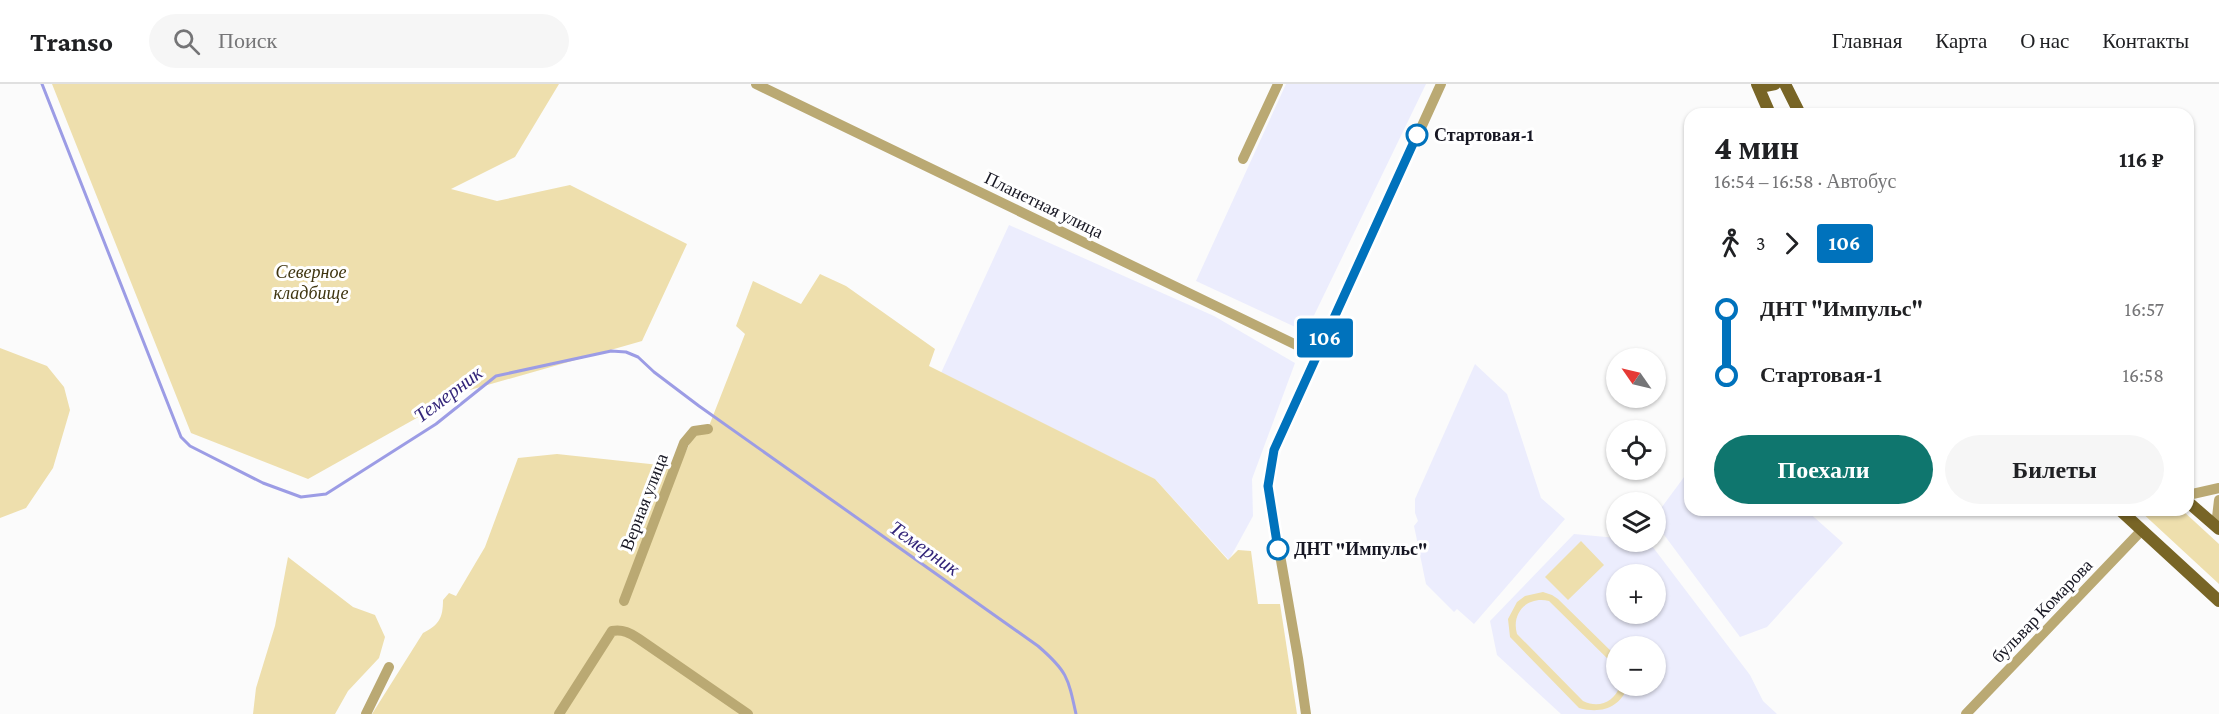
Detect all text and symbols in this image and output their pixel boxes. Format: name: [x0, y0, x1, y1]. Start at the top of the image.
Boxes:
search box: [149, 14, 569, 68]
icon: search: [170, 25, 203, 58]
text: Transo: [30, 26, 113, 57]
text: Поиск: [218, 28, 277, 53]
text: Главная: [1832, 29, 1902, 53]
text: Карта: [1935, 29, 1987, 53]
text: О нас: [2020, 29, 2069, 53]
text: Контакты: [2102, 29, 2189, 53]
marker: Стартовая-1: [1406, 124, 1428, 146]
place label: Стартовая-1: [1434, 125, 1534, 145]
text: 4 мин: [1714, 129, 1799, 166]
text: 116 ₽: [2119, 147, 2164, 172]
street label: Планетная улица: [982, 168, 1106, 242]
text: 16:54 – 16:58 · Автобус: [1714, 170, 1896, 192]
icon: walk: [1714, 227, 1747, 260]
icon: forward: [1775, 227, 1808, 260]
text: 106: [1829, 231, 1861, 255]
text: 3: [1756, 232, 1766, 254]
park label: Северное кладбище: [273, 262, 349, 303]
text: ДНТ "Импульс": [1760, 296, 1923, 321]
text: 16:57: [2125, 298, 2164, 320]
line badge: 106: [1290, 318, 1360, 358]
text: 106: [1309, 326, 1341, 350]
north arrow: [1606, 348, 1666, 408]
map controls: [1606, 348, 1666, 696]
water label: Темерник: [410, 361, 488, 428]
text: Стартовая-1: [1760, 362, 1882, 387]
text: 16:58: [2122, 364, 2164, 386]
button: locate: [1606, 420, 1666, 480]
button: Поехали: [1714, 435, 1933, 504]
button: Билеты: [1945, 435, 2164, 504]
street label: Верная улица: [616, 450, 672, 554]
button: layers: [1606, 492, 1666, 552]
water label: Темерник: [885, 516, 964, 581]
marker: ДНТ "Импульс": [1267, 538, 1289, 560]
place label: ДНТ "Импульс": [1294, 539, 1427, 559]
street label: бульвар Комарова: [1988, 555, 2096, 667]
button: +: [1606, 564, 1666, 624]
button: −: [1606, 636, 1666, 696]

